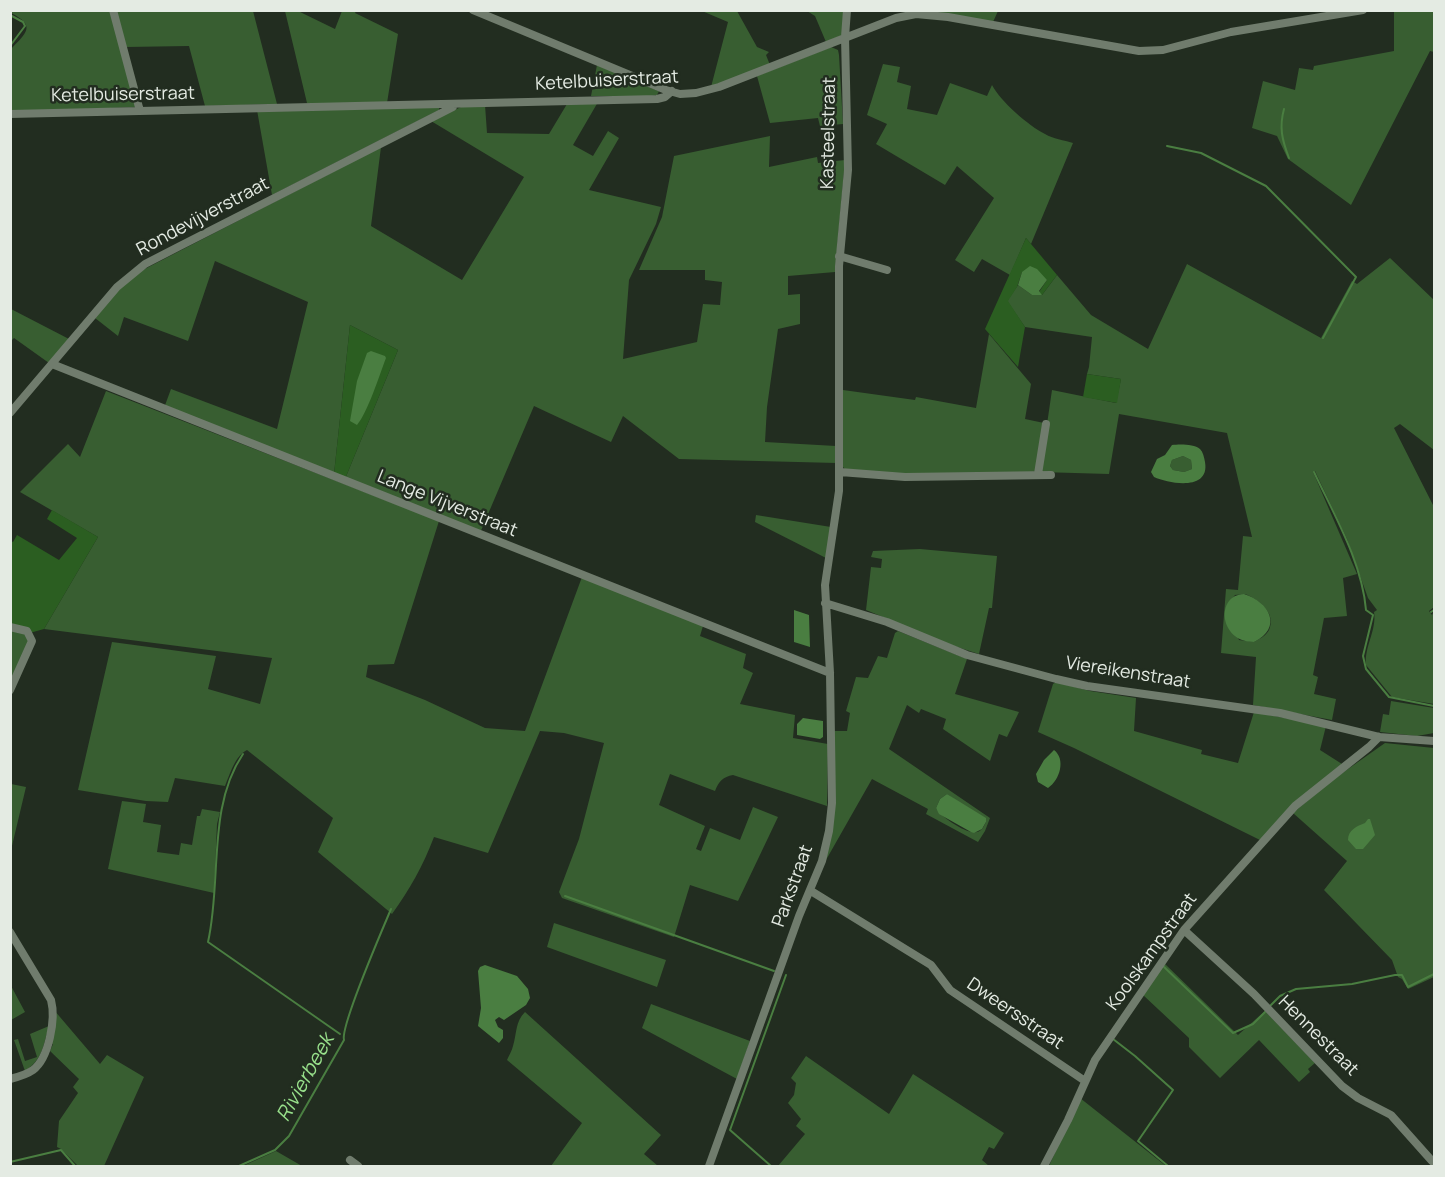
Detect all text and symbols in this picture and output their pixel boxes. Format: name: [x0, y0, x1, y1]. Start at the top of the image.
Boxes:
street label: Ketelbuiserstraat: [535, 66, 679, 96]
street label: Kasteelstraat: [817, 77, 841, 189]
street label: Ketelbuiserstraat: [51, 83, 195, 107]
street label: Rondevijverstraat: [133, 173, 273, 261]
street label: Lange Vijverstraat: [374, 466, 520, 542]
street label: Viereikenstraat: [1064, 652, 1192, 694]
street label: Parkstraat: [768, 842, 818, 930]
street label: Koolskampstraat: [1102, 889, 1202, 1015]
street label: Dweersstraat: [962, 974, 1068, 1054]
street label: Hennestraat: [1273, 991, 1363, 1081]
water label: Rivierbeek: [272, 1030, 340, 1126]

